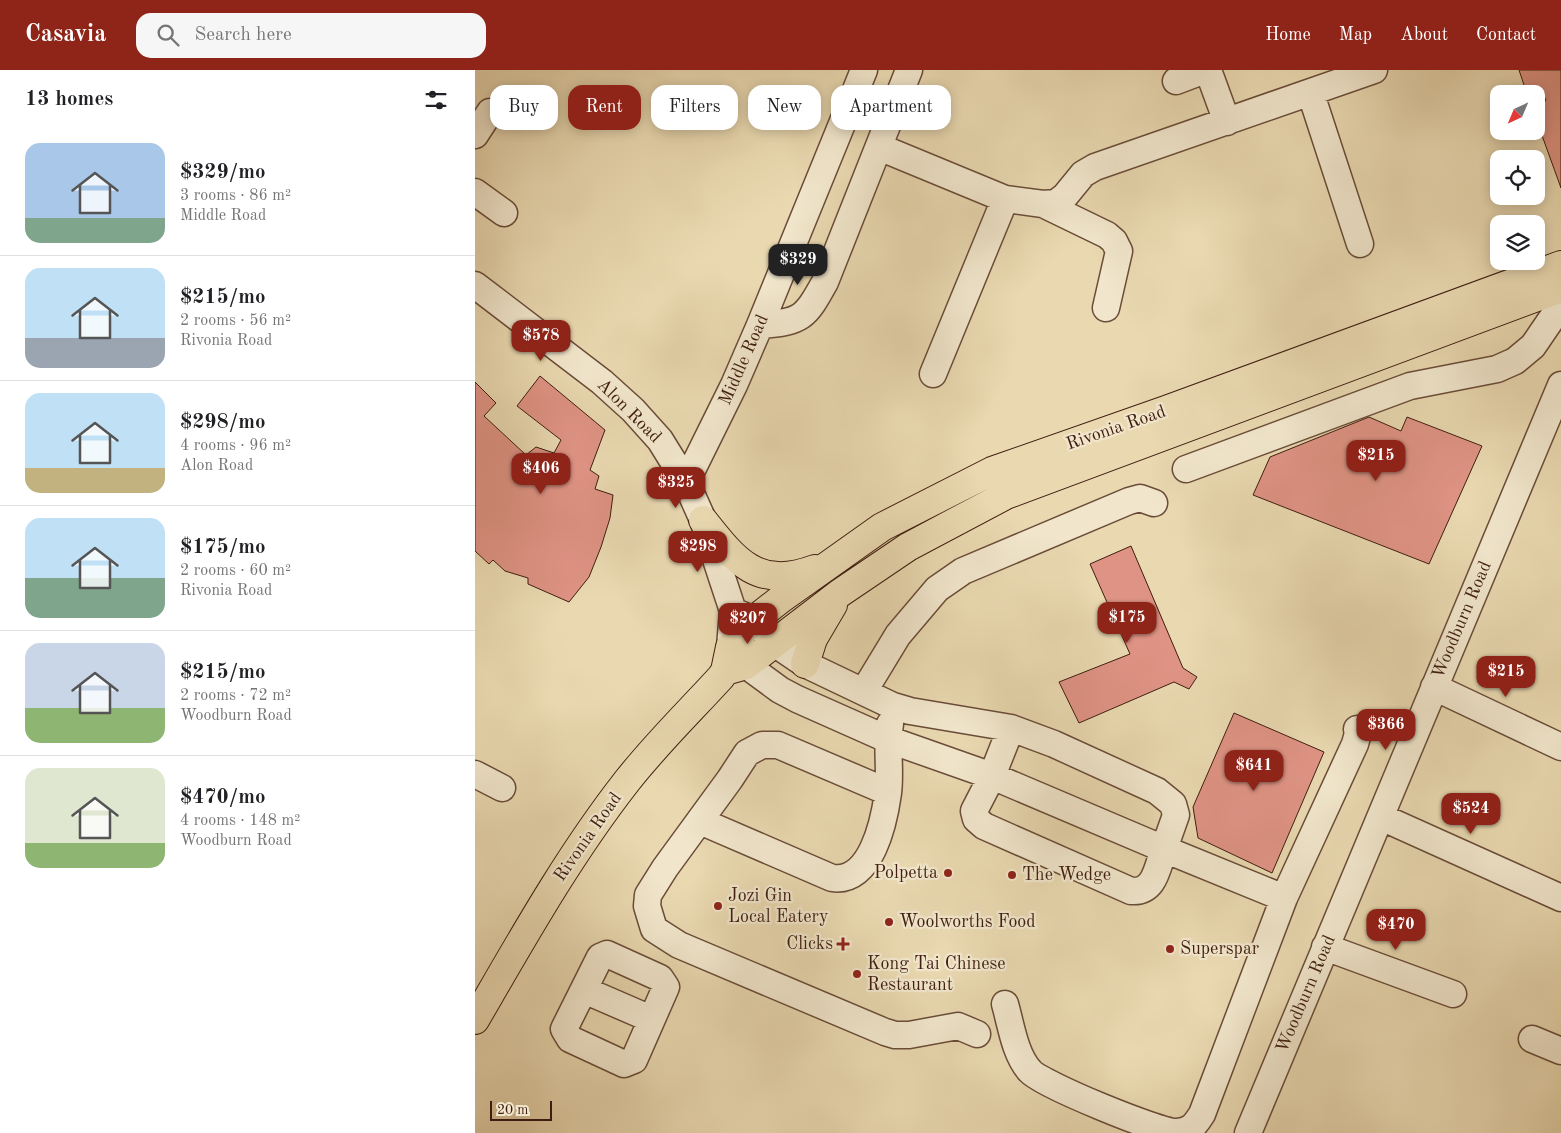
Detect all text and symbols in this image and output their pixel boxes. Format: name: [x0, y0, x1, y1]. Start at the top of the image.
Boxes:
search box: [136, 13, 486, 58]
icon: search: [154, 21, 182, 49]
text: Casavia: [25, 23, 106, 47]
text: Search here: [194, 26, 292, 45]
text: Home: [1265, 26, 1311, 44]
text: Map: [1339, 26, 1372, 44]
text: About: [1400, 26, 1448, 44]
text: Contact: [1476, 26, 1536, 44]
chip: Buy: [490, 85, 558, 130]
chip: Rent: [568, 85, 641, 130]
chip: Filters: [651, 85, 738, 130]
chip: New: [748, 85, 821, 130]
chip: Apartment: [831, 85, 951, 130]
north arrow: [1490, 85, 1545, 140]
map controls: [1490, 85, 1545, 270]
icon: filters: [422, 86, 450, 114]
text: 13 homes: [25, 89, 113, 110]
button: locate: [1490, 150, 1545, 205]
text: $329/mo: [180, 162, 266, 183]
icon: home: [65, 163, 125, 223]
text: 3 rooms · 86 m²: [180, 188, 291, 204]
text: Middle Road: [180, 208, 266, 224]
button: layers: [1490, 215, 1545, 270]
pin: $329: [768, 244, 828, 286]
text: $329: [779, 252, 817, 268]
text: $215/mo: [180, 287, 266, 308]
icon: home: [65, 288, 125, 348]
street label: Middle Road: [716, 312, 772, 408]
text: 2 rooms · 56 m²: [180, 313, 291, 329]
pin: $578: [511, 320, 571, 362]
text: $578: [522, 328, 560, 344]
text: Rivonia Road: [180, 333, 272, 349]
street label: Alon Road: [594, 376, 664, 446]
street label: Rivonia Road: [1064, 403, 1168, 453]
text: $298/mo: [180, 412, 266, 433]
icon: home: [65, 413, 125, 473]
text: 4 rooms · 96 m²: [180, 438, 291, 454]
pin: $215: [1346, 440, 1406, 482]
text: $215: [1357, 448, 1395, 464]
pin: $406: [511, 452, 571, 495]
text: Alon Road: [180, 458, 253, 474]
text: $406: [522, 461, 560, 477]
pin: $325: [646, 466, 706, 509]
text: $325: [657, 475, 695, 491]
pin: $298: [668, 530, 728, 573]
text: $175/mo: [180, 537, 266, 558]
icon: home: [65, 538, 125, 598]
text: $298: [679, 539, 717, 555]
street label: Woodburn Road: [1429, 559, 1495, 681]
text: 2 rooms · 60 m²: [180, 563, 291, 579]
text: Rivonia Road: [180, 583, 272, 599]
pin: $207: [718, 602, 778, 645]
pin: $175: [1097, 602, 1157, 644]
text: $175: [1108, 610, 1146, 626]
text: $207: [729, 611, 767, 627]
pin: $215: [1476, 656, 1536, 698]
text: $215/mo: [180, 662, 266, 683]
icon: home: [65, 663, 125, 723]
text: $215: [1487, 664, 1525, 680]
text: 2 rooms · 72 m²: [180, 688, 291, 704]
text: Woodburn Road: [180, 708, 292, 724]
pin: $366: [1356, 708, 1416, 751]
text: $366: [1367, 717, 1405, 733]
pin: $641: [1224, 750, 1284, 792]
text: $641: [1235, 758, 1273, 774]
text: $470/mo: [180, 787, 266, 808]
icon: home: [65, 788, 125, 848]
street label: Rivonia Road: [551, 789, 625, 885]
pin: $524: [1441, 792, 1501, 835]
text: $524: [1452, 801, 1490, 817]
text: 4 rooms · 148 m²: [180, 813, 300, 829]
text: Woodburn Road: [180, 833, 292, 849]
place label: Polpetta: [874, 864, 938, 882]
place label: The Wedge: [1022, 866, 1111, 884]
marker: Polpetta: [942, 867, 954, 879]
marker: The Wedge: [1006, 869, 1018, 881]
place label: Jozi Gin Local Eatery: [728, 887, 829, 926]
marker: Jozi Gin Local Eatery: [712, 900, 724, 912]
pin: $470: [1366, 908, 1426, 951]
place label: Woolworths Food: [899, 913, 1036, 931]
marker: Woolworths Food: [883, 916, 895, 928]
text: $470: [1377, 917, 1415, 933]
street label: Woodburn Road: [1273, 933, 1339, 1055]
place label: Clicks: [786, 935, 833, 953]
marker: Clicks: [837, 938, 849, 950]
place label: Superspar: [1180, 940, 1260, 958]
marker: Superspar: [1164, 943, 1176, 955]
place label: Kong Tai Chinese Restaurant: [867, 955, 1006, 994]
marker: Kong Tai Chinese Restaurant: [851, 968, 863, 980]
scale bar: [490, 1098, 553, 1121]
text: 20 m: [497, 1103, 528, 1117]

